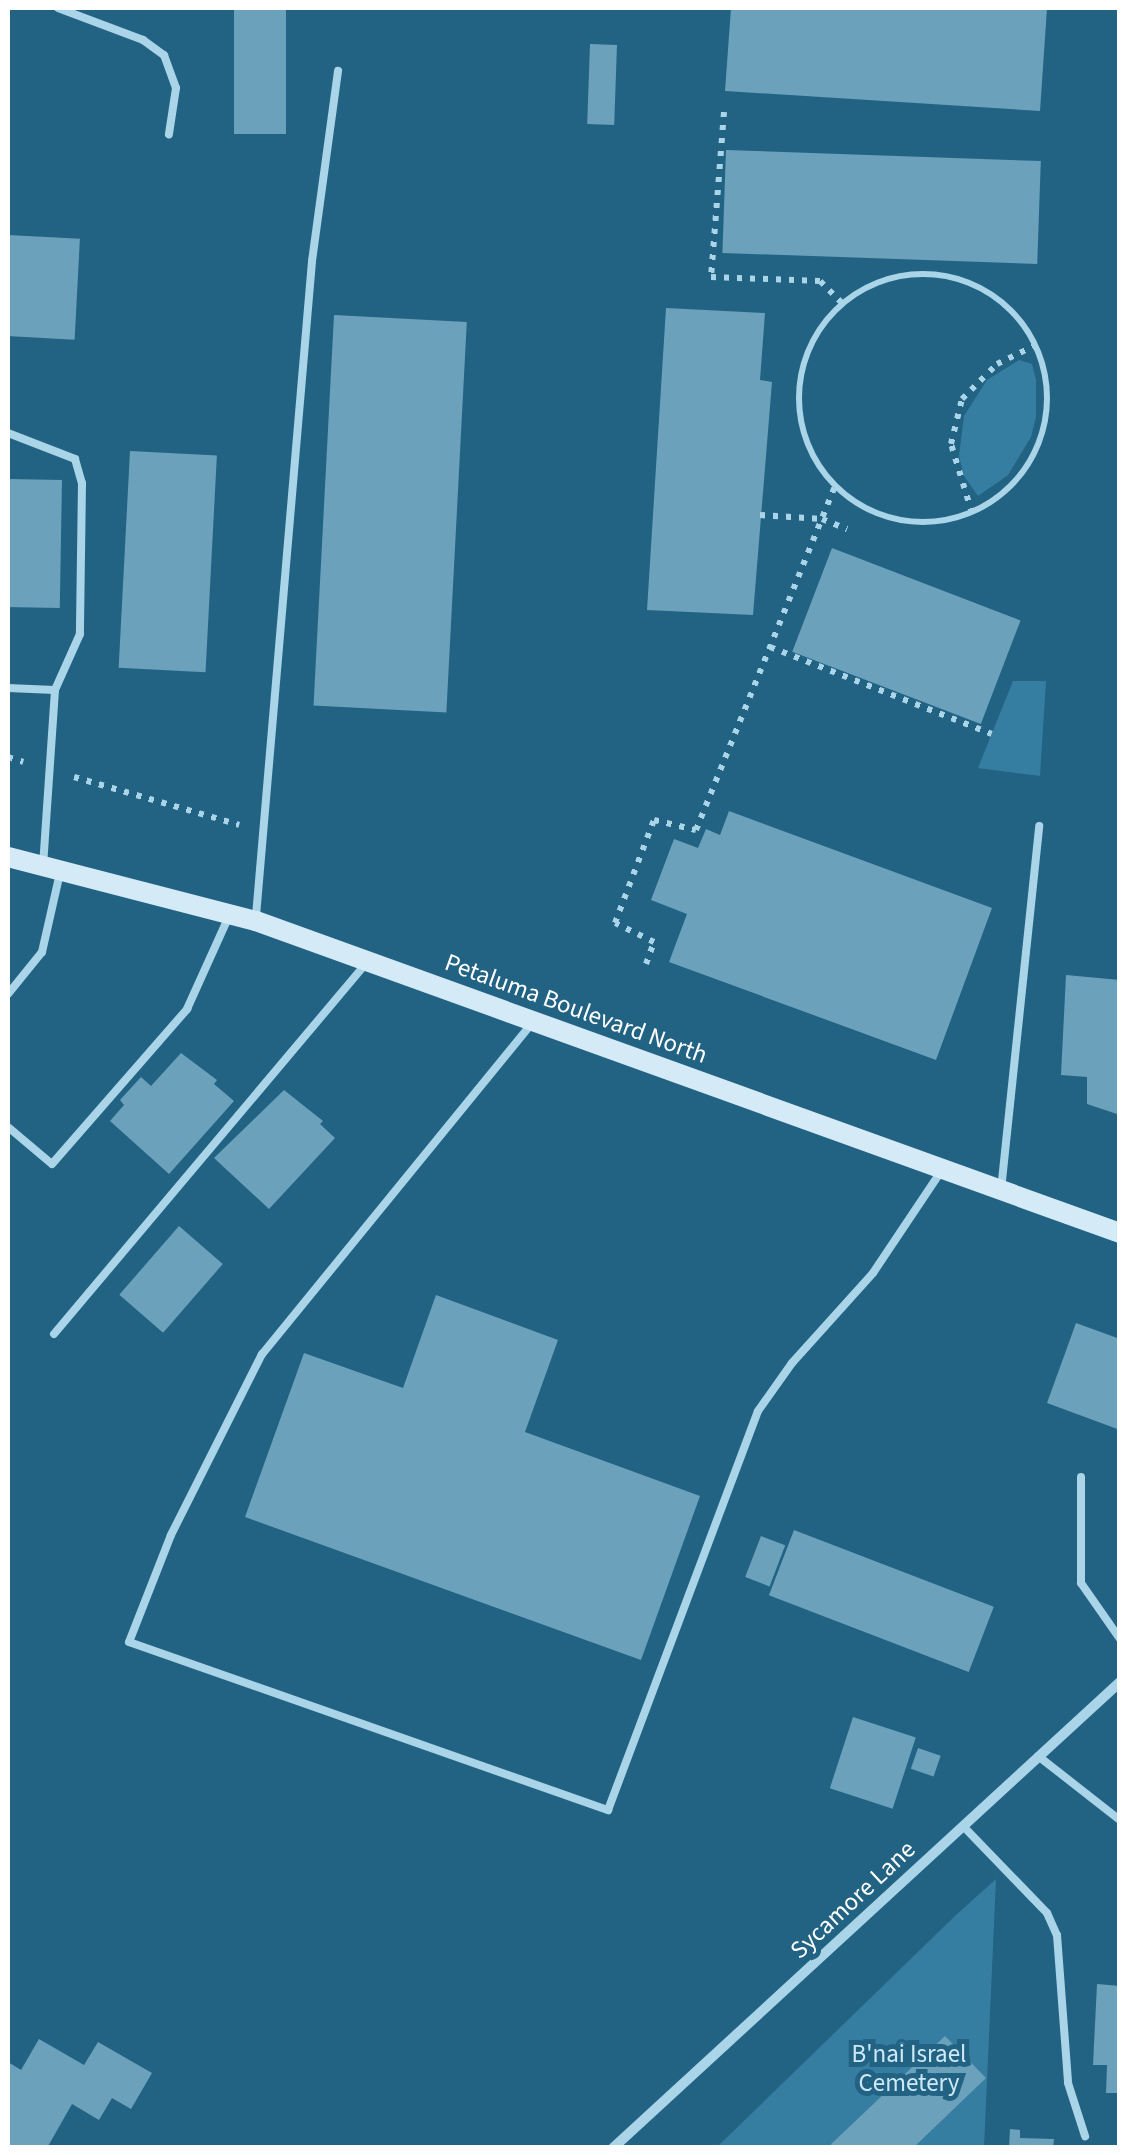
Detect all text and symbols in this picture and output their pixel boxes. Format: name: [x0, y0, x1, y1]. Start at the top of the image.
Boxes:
street label: Petaluma Boulevard North: [441, 948, 711, 1070]
street label: Sycamore Lane: [784, 1835, 922, 1965]
park label: B'nai Israel Cemetery: [852, 2040, 966, 2099]

